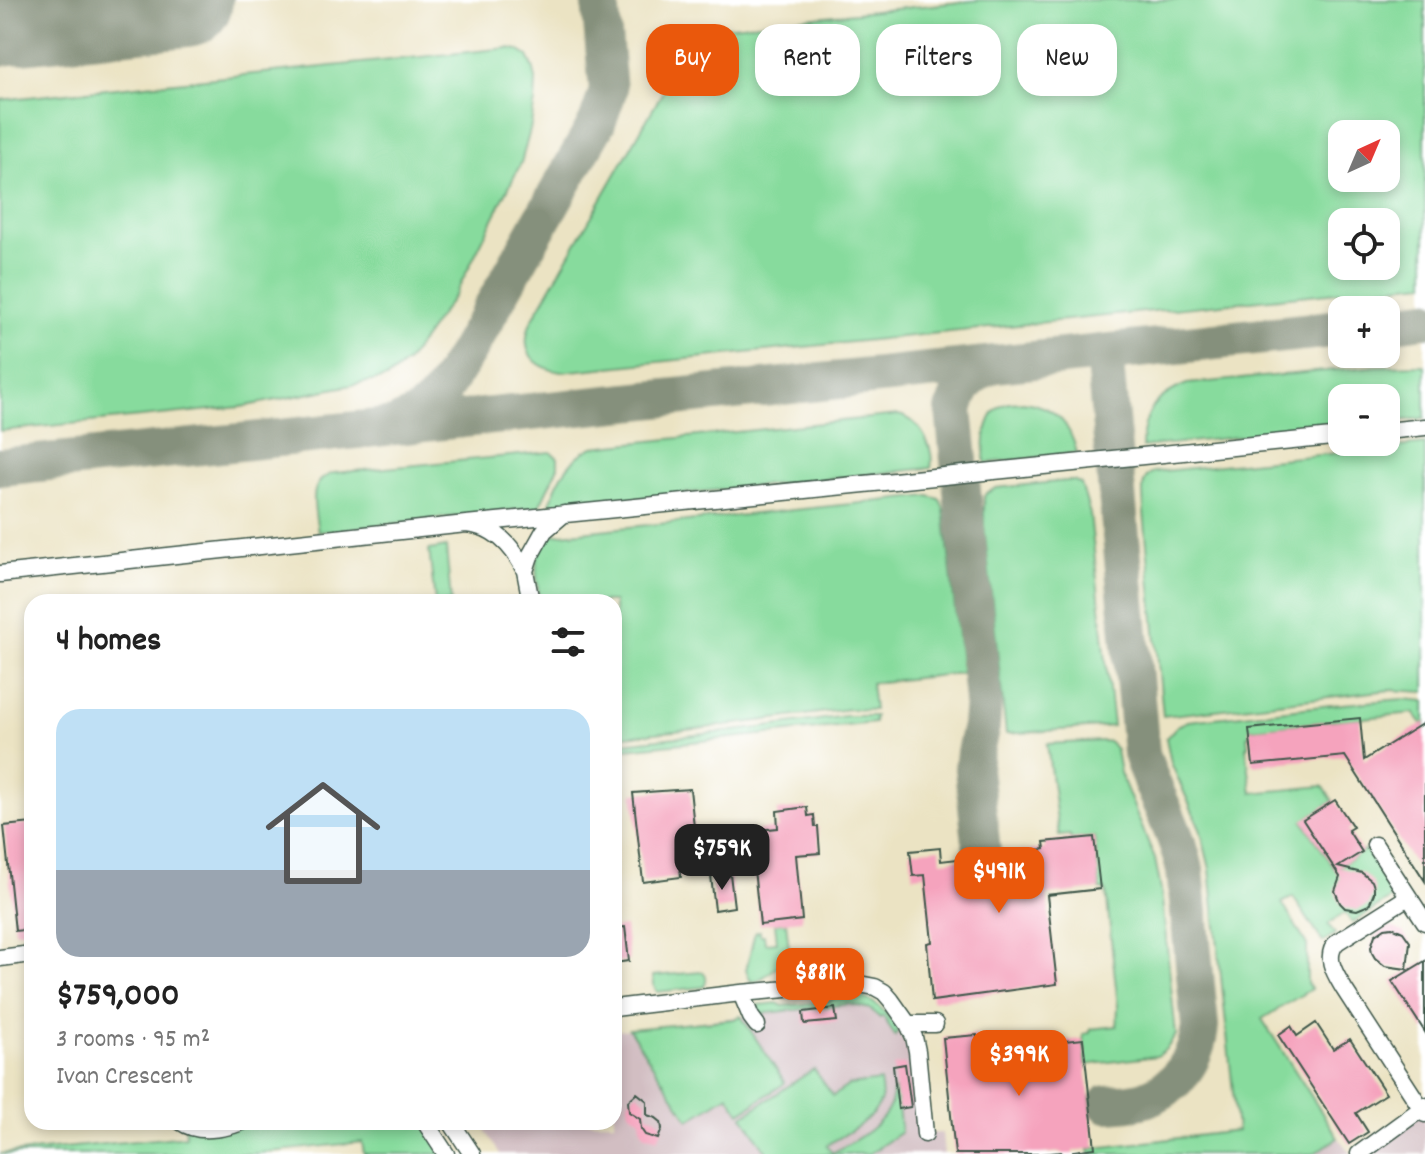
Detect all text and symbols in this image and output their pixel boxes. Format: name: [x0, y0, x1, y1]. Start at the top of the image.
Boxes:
chip: Buy: [646, 24, 739, 96]
chip: Rent: [755, 24, 860, 96]
chip: Filters: [876, 24, 1001, 96]
chip: New: [1017, 24, 1117, 96]
north arrow: [1328, 120, 1400, 192]
map controls: [1328, 120, 1400, 456]
button: locate: [1328, 208, 1400, 280]
button: +: [1328, 296, 1400, 368]
button: −: [1328, 384, 1400, 456]
text: 4 homes: [56, 618, 161, 667]
icon: filters: [546, 620, 590, 664]
icon: home: [251, 761, 395, 905]
pin: $759K: [666, 824, 778, 892]
text: $759K: [692, 831, 752, 868]
pin: $491K: [943, 847, 1055, 915]
text: $491K: [972, 854, 1026, 891]
pin: $881K: [764, 948, 876, 1016]
text: $881K: [794, 955, 846, 992]
text: $759,000: [56, 973, 180, 1022]
text: 3 rooms · 95 m²: [56, 1022, 210, 1059]
pin: $399K: [963, 1030, 1075, 1098]
text: $399K: [989, 1037, 1049, 1074]
text: Ivan Crescent: [56, 1059, 193, 1096]

